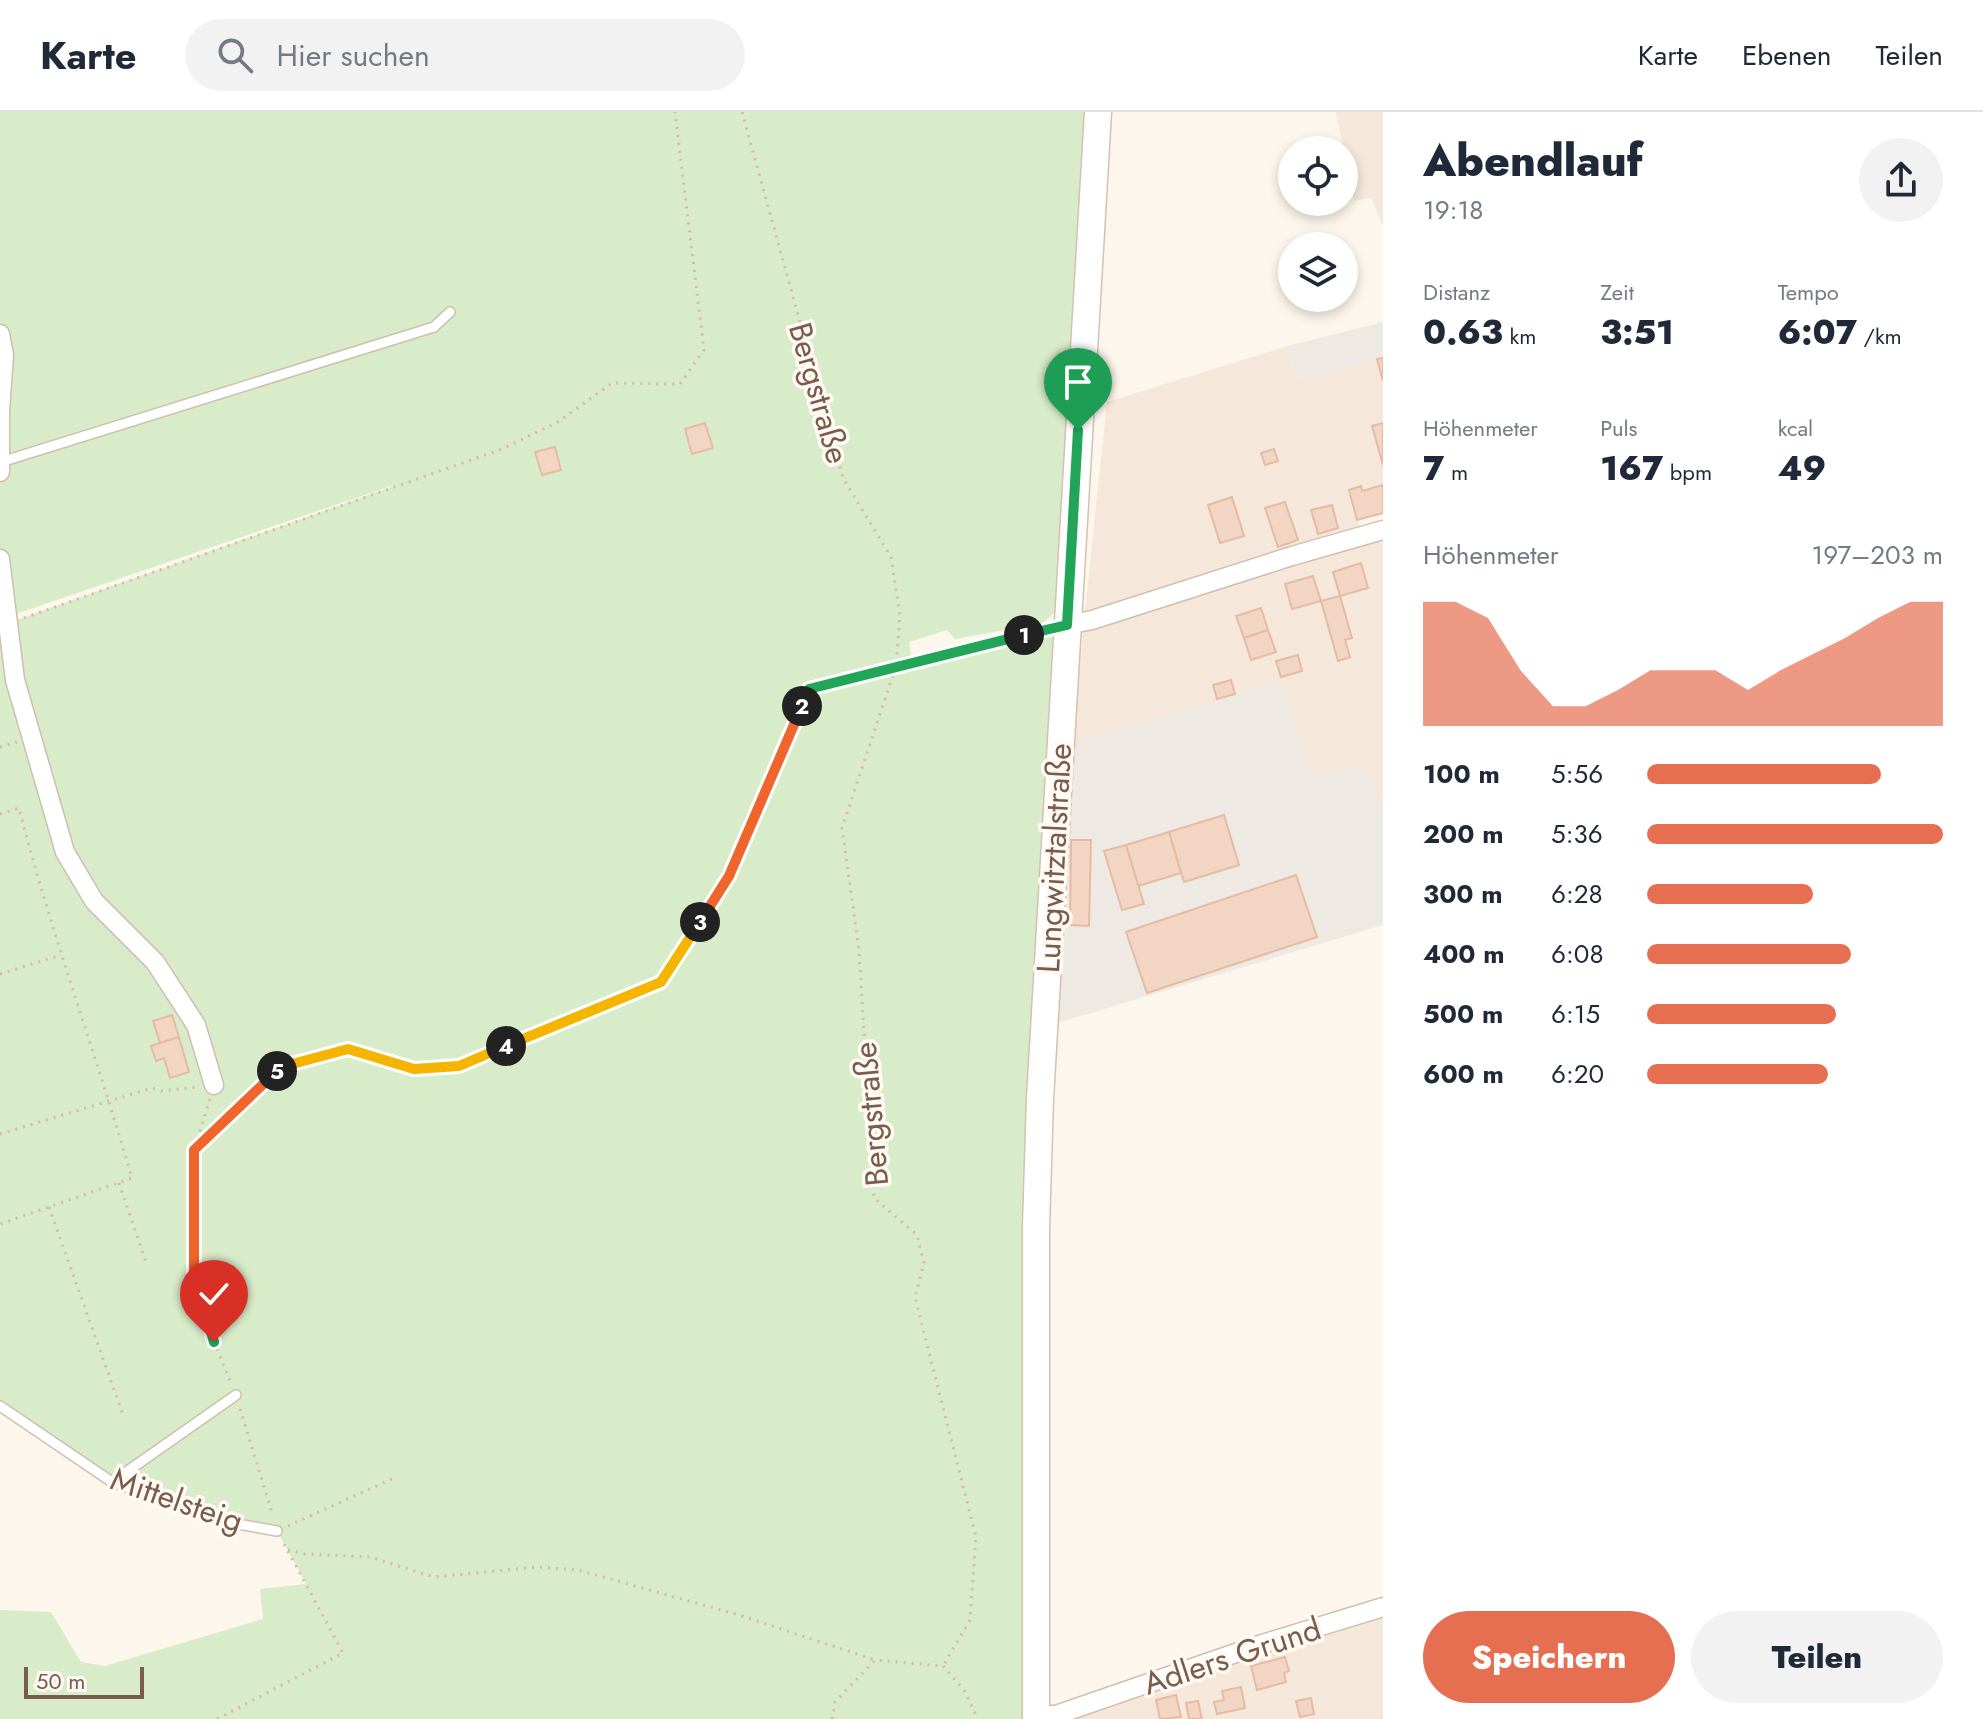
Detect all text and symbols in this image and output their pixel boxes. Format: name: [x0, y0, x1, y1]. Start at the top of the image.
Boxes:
search box: [185, 19, 745, 91]
text: Karte: [40, 28, 137, 83]
icon: search: [213, 33, 257, 77]
text: Hier suchen: [277, 34, 430, 77]
text: Karte: [1638, 35, 1698, 76]
text: Ebenen: [1742, 35, 1832, 76]
text: Teilen: [1876, 35, 1943, 76]
text: Abendlauf: [1423, 129, 1643, 193]
map controls: [1278, 136, 1358, 312]
button: locate: [1278, 136, 1358, 216]
button: share: [1859, 138, 1943, 222]
text: 19:18: [1423, 191, 1483, 229]
button: layers: [1278, 232, 1358, 312]
text: Distanz: [1423, 276, 1490, 308]
text: Zeit: [1600, 276, 1634, 308]
text: Tempo: [1778, 276, 1839, 308]
text: 0.63: [1423, 308, 1503, 357]
text: 3:51: [1600, 308, 1674, 357]
text: 6:07: [1778, 308, 1857, 357]
street label: Bergstraße: [777, 317, 861, 469]
text: km: [1503, 320, 1536, 352]
text: /km: [1857, 320, 1902, 352]
pin: [1044, 348, 1112, 430]
icon: arrive: [1056, 360, 1100, 404]
text: Höhenmeter: [1423, 412, 1538, 444]
text: Puls: [1600, 412, 1637, 444]
text: kcal: [1778, 412, 1813, 444]
text: 7: [1423, 444, 1444, 493]
text: 167: [1600, 444, 1663, 493]
text: 49: [1778, 444, 1826, 493]
text: m: [1444, 456, 1468, 488]
text: bpm: [1663, 456, 1712, 488]
text: Höhenmeter: [1423, 536, 1559, 574]
text: 197–203 m: [1812, 536, 1943, 574]
pin: 1: [1004, 615, 1044, 655]
text: 1: [1018, 619, 1030, 651]
pin: 2: [782, 686, 822, 726]
text: 2: [795, 690, 809, 722]
street label: Lungwitztalstraße: [1025, 742, 1083, 974]
text: 100 m: [1423, 755, 1500, 793]
text: 5:56: [1551, 755, 1603, 793]
text: 200 m: [1423, 815, 1504, 853]
text: 5:36: [1551, 815, 1603, 853]
text: 300 m: [1423, 875, 1503, 913]
text: 6:28: [1551, 875, 1603, 913]
pin: 3: [680, 902, 720, 942]
text: 3: [693, 906, 707, 938]
text: 400 m: [1423, 935, 1505, 973]
text: 6:08: [1551, 935, 1604, 973]
text: 500 m: [1423, 995, 1503, 1033]
text: 6:15: [1551, 995, 1600, 1033]
pin: 4: [486, 1026, 526, 1066]
text: 4: [498, 1030, 514, 1062]
street label: Bergstraße: [842, 1040, 900, 1188]
pin: 5: [257, 1051, 297, 1091]
text: 5: [270, 1055, 284, 1087]
text: 600 m: [1423, 1055, 1504, 1093]
text: 6:20: [1551, 1055, 1604, 1093]
pin: [180, 1260, 248, 1342]
icon: check: [192, 1272, 236, 1316]
street label: Mittelsteig: [105, 1456, 249, 1544]
street label: Adlers Grund: [1137, 1606, 1327, 1706]
button: Speichern: [1423, 1611, 1675, 1703]
button: Teilen: [1691, 1611, 1943, 1703]
scale bar: [24, 1663, 144, 1699]
text: 50 m: [36, 1665, 85, 1697]

